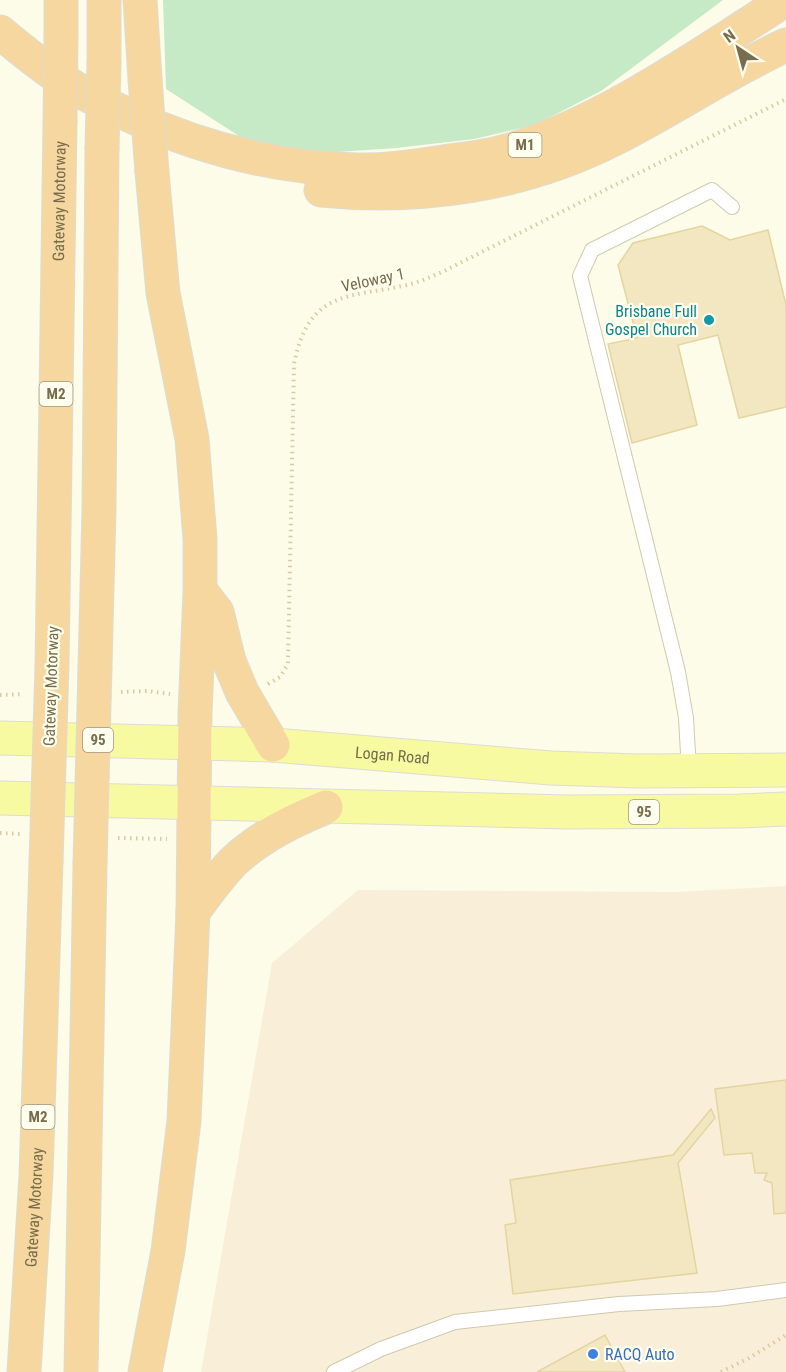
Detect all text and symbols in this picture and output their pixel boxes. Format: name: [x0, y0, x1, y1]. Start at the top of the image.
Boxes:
north arrow: [708, 18, 768, 78]
text: N: [720, 26, 739, 47]
road number: M1: [508, 133, 542, 157]
street label: Gateway Motorway: [48, 141, 69, 261]
street label: Veloway 1: [340, 264, 406, 296]
place label: Brisbane Full Gospel Church: [605, 302, 697, 339]
marker: Brisbane Full Gospel Church: [702, 313, 716, 327]
road number: M2: [40, 382, 72, 406]
street label: Gateway Motorway: [39, 625, 63, 746]
road number: 95: [83, 728, 113, 752]
street label: Logan Road: [354, 742, 431, 767]
road number: 95: [629, 800, 659, 824]
road number: M2: [22, 1105, 54, 1129]
street label: Gateway Motorway: [21, 1147, 46, 1268]
place label: RACQ Auto: [605, 1345, 674, 1364]
marker: RACQ Auto: [586, 1347, 600, 1361]

